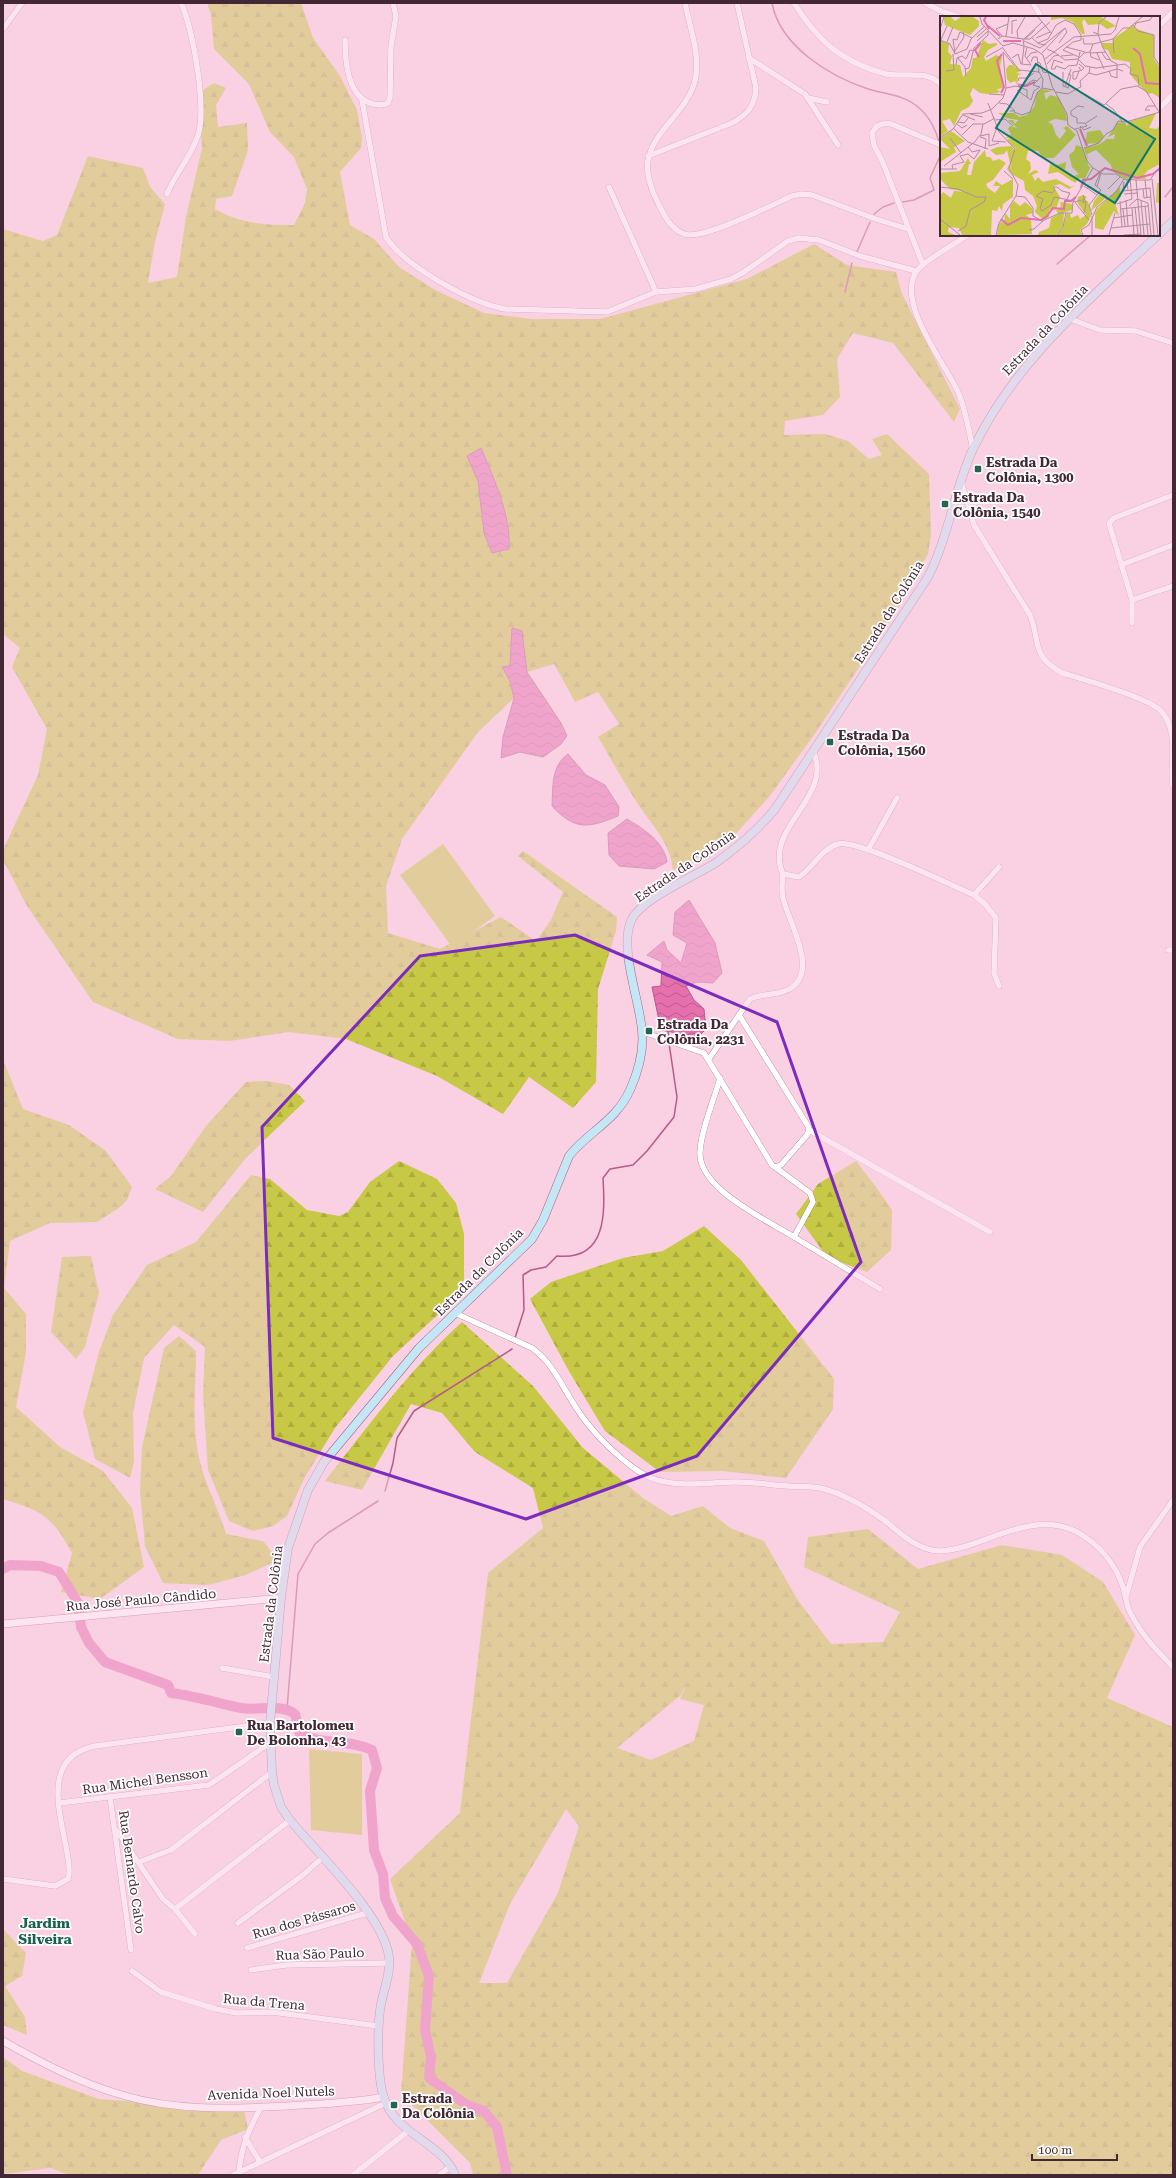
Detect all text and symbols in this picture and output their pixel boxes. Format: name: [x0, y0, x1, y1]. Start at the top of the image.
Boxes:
inset map: [940, 16, 1160, 236]
street label: Estrada da Colônia: [999, 282, 1091, 378]
place label: Estrada Da Colônia, 1300: [986, 455, 1074, 485]
marker: Estrada Da Colônia, 1300: [973, 464, 983, 474]
place label: Estrada Da Colônia, 1540: [953, 490, 1041, 520]
marker: Estrada Da Colônia, 1540: [940, 499, 950, 509]
street label: Estrada da Colônia: [851, 558, 927, 666]
place label: Estrada Da Colônia, 1560: [838, 728, 926, 758]
marker: Estrada Da Colônia, 1560: [825, 737, 835, 747]
street label: Estrada da Colônia: [632, 827, 738, 905]
place label: Estrada Da Colônia, 2231: [657, 1017, 745, 1047]
marker: Estrada Da Colônia, 2231: [644, 1026, 654, 1036]
street label: Estrada da Colônia: [432, 1225, 526, 1319]
street label: Estrada da Colônia: [256, 1545, 286, 1663]
street label: Rua José Paulo Cândido: [65, 1586, 217, 1614]
place label: Rua Bartolomeu De Bolonha, 43: [247, 1718, 354, 1748]
marker: Rua Bartolomeu De Bolonha, 43: [234, 1727, 244, 1737]
street label: Rua Michel Bensson: [81, 1765, 209, 1797]
street label: Rua Bernardo Calvo: [116, 1809, 148, 1935]
street label: Rua dos Pássaros: [251, 1898, 357, 1942]
district label: Jardim Silveira: [18, 1915, 72, 1947]
street label: Rua São Paulo: [275, 1945, 365, 1963]
street label: Rua da Trena: [222, 1991, 306, 2013]
street label: Avenida Noel Nutels: [207, 2083, 335, 2103]
place label: Estrada Da Colônia: [402, 2091, 475, 2121]
marker: Estrada Da Colônia: [389, 2100, 399, 2110]
scale bar: [1032, 2136, 1117, 2162]
text: 100 m: [1038, 2143, 1072, 2157]

